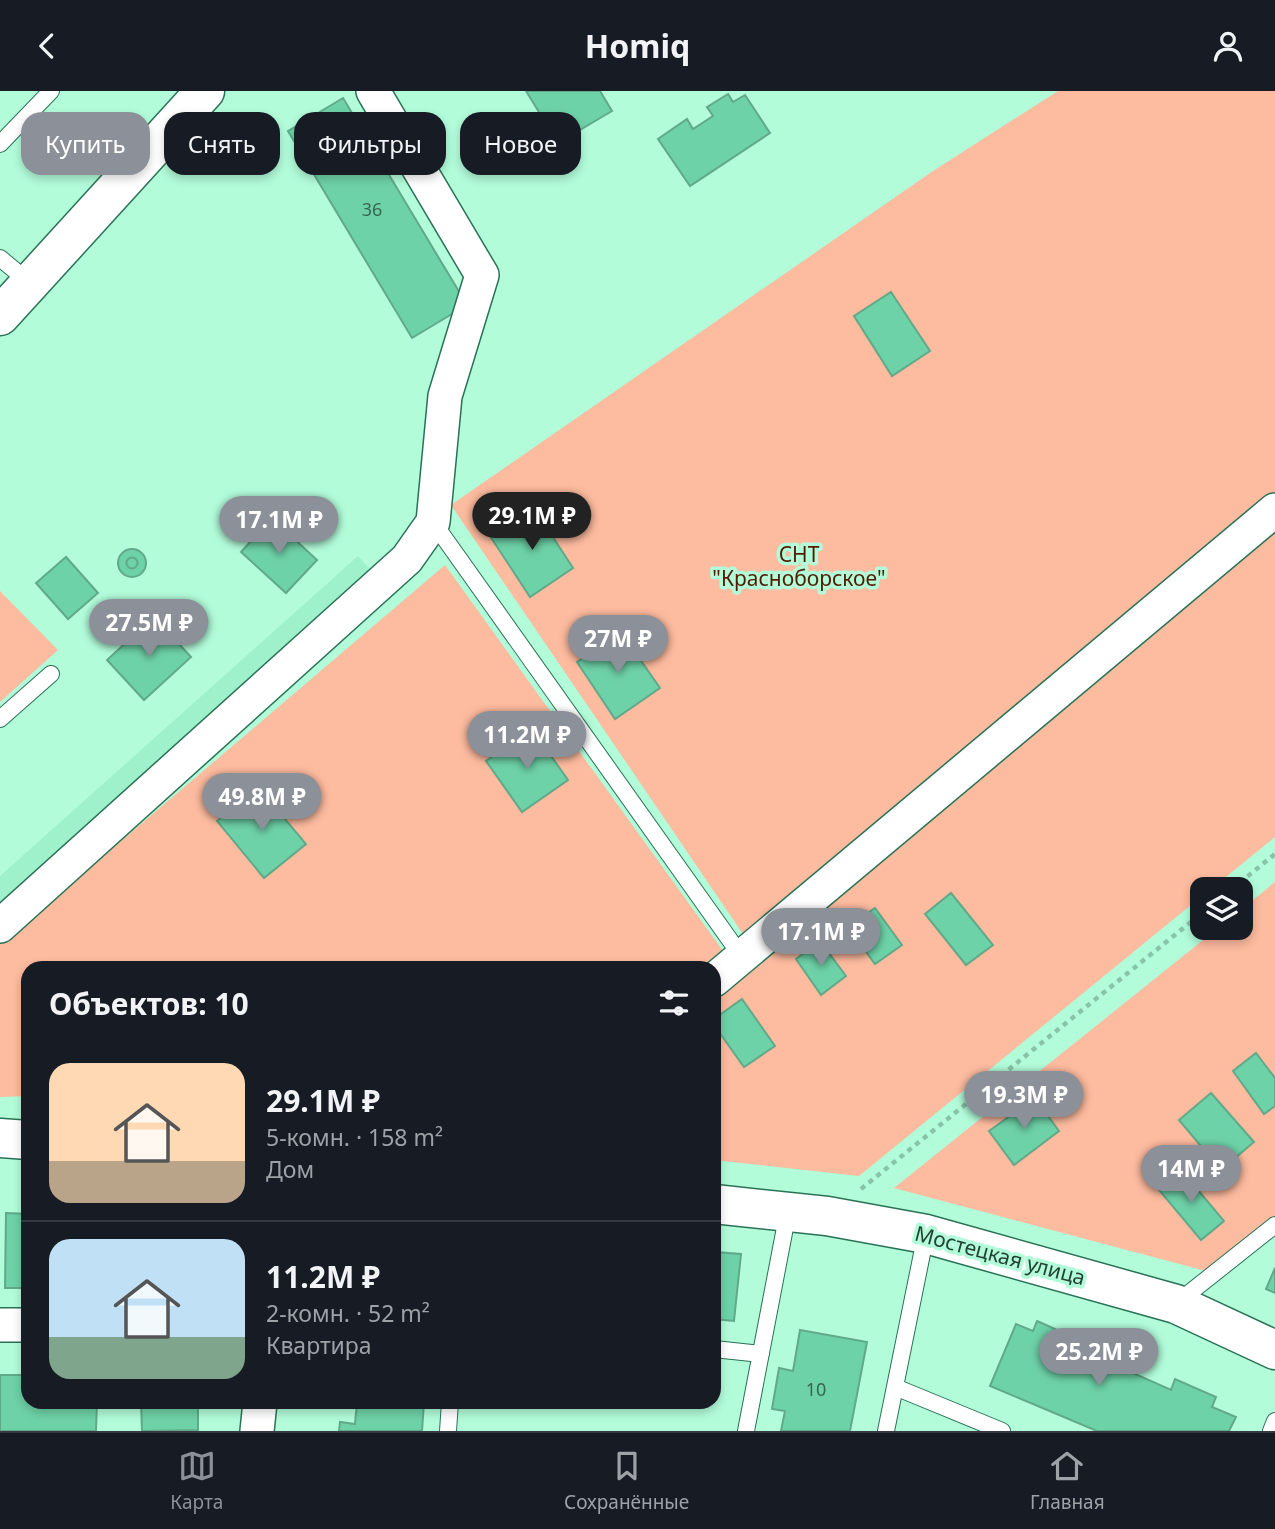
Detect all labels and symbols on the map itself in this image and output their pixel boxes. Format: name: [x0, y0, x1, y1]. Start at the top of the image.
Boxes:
house number: 36: [362, 197, 382, 221]
pin: 29.1M ₽: [467, 493, 597, 552]
pin: 17.1M ₽: [214, 497, 344, 556]
park label: СНТ "Красноборское": [712, 540, 886, 592]
pin: 27.5M ₽: [84, 599, 214, 659]
pin: 27M ₽: [569, 615, 667, 675]
pin: 11.2M ₽: [462, 711, 592, 771]
pin: 49.8M ₽: [197, 773, 327, 833]
pin: 17.1M ₽: [756, 909, 886, 968]
pin: 19.3M ₽: [959, 1072, 1089, 1131]
pin: 14M ₽: [1142, 1145, 1240, 1205]
street label: Мостецкая улица: [912, 1219, 1089, 1291]
pin: 25.2M ₽: [1034, 1329, 1164, 1388]
house number: 10: [806, 1377, 826, 1401]

